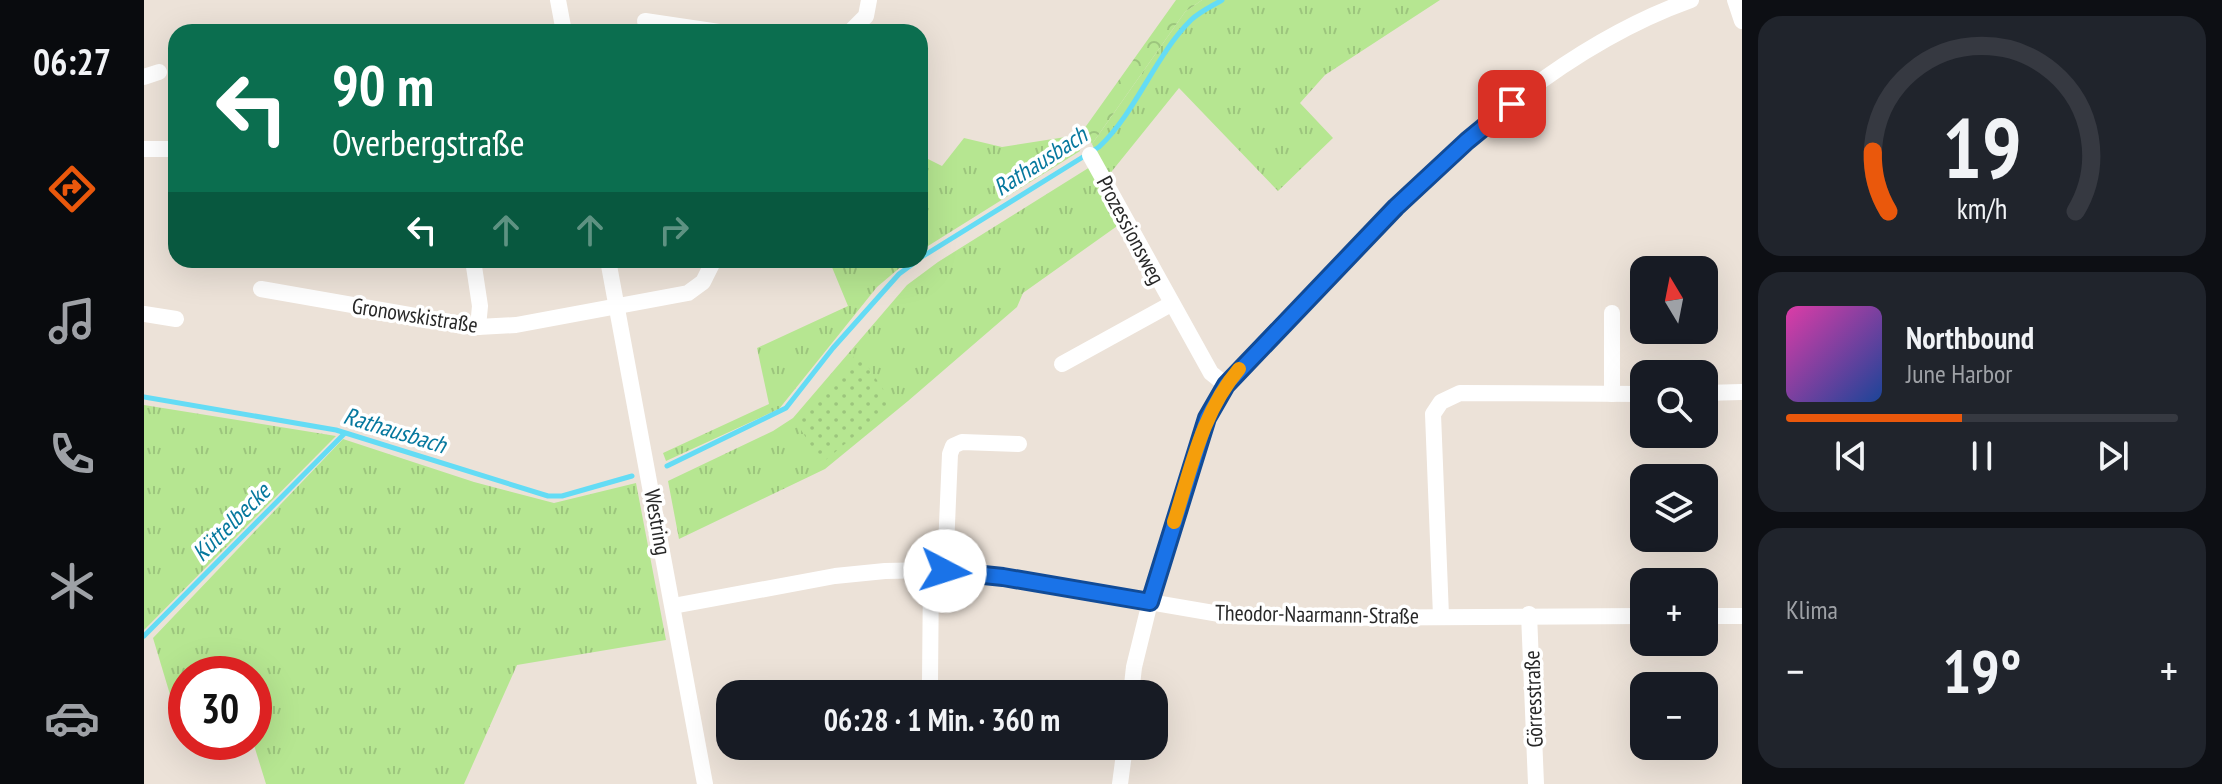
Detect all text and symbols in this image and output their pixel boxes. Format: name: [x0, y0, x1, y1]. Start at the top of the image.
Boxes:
text: 06:27: [33, 38, 111, 85]
text: 90 m: [332, 49, 434, 121]
icon: left: [200, 56, 304, 160]
pin: [1478, 70, 1546, 138]
icon: arrive: [1490, 82, 1534, 126]
text: 19: [1942, 93, 2022, 201]
water label: Rathausbach: [987, 118, 1094, 203]
text: Overbergstraße: [332, 119, 525, 166]
icon: directions: [44, 161, 100, 217]
street label: Prozessionsweg: [1091, 171, 1171, 289]
text: km/h: [1957, 190, 2007, 227]
icon: left: [400, 208, 444, 252]
icon: ahead: [484, 208, 528, 252]
icon: ahead: [568, 208, 612, 252]
icon: right: [652, 208, 696, 252]
north arrow: [1630, 256, 1718, 344]
map controls: [1630, 256, 1718, 760]
street label: Gronowskistraße: [350, 291, 480, 339]
icon: music: [44, 293, 100, 349]
text: Northbound: [1906, 318, 2034, 357]
text: June Harbor: [1906, 357, 2012, 390]
button: search: [1630, 360, 1718, 448]
water label: Rathausbach: [340, 400, 451, 461]
icon: phone: [44, 426, 100, 482]
icon: previous: [1829, 434, 1873, 478]
icon: pause: [1960, 434, 2004, 478]
icon: next: [2091, 434, 2135, 478]
button: layers: [1630, 464, 1718, 552]
water label: Küttelbecke: [185, 475, 278, 568]
street label: Westring: [638, 487, 678, 557]
position arrow: [903, 529, 987, 613]
icon: climate: [44, 558, 100, 614]
button: +: [1630, 568, 1718, 656]
text: Klima: [1786, 593, 1838, 626]
street label: Theodor-Naarmann-Straße: [1215, 598, 1419, 630]
text: 19°: [1942, 632, 2022, 710]
text: −: [1786, 642, 1804, 699]
text: +: [2160, 642, 2178, 699]
street label: Görresstraße: [1517, 650, 1549, 748]
speed limit sign: 30: [168, 656, 272, 760]
button: −: [1630, 672, 1718, 760]
icon: car: [44, 690, 100, 746]
text: 06:28 · 1 Min. · 360 m: [824, 700, 1060, 739]

